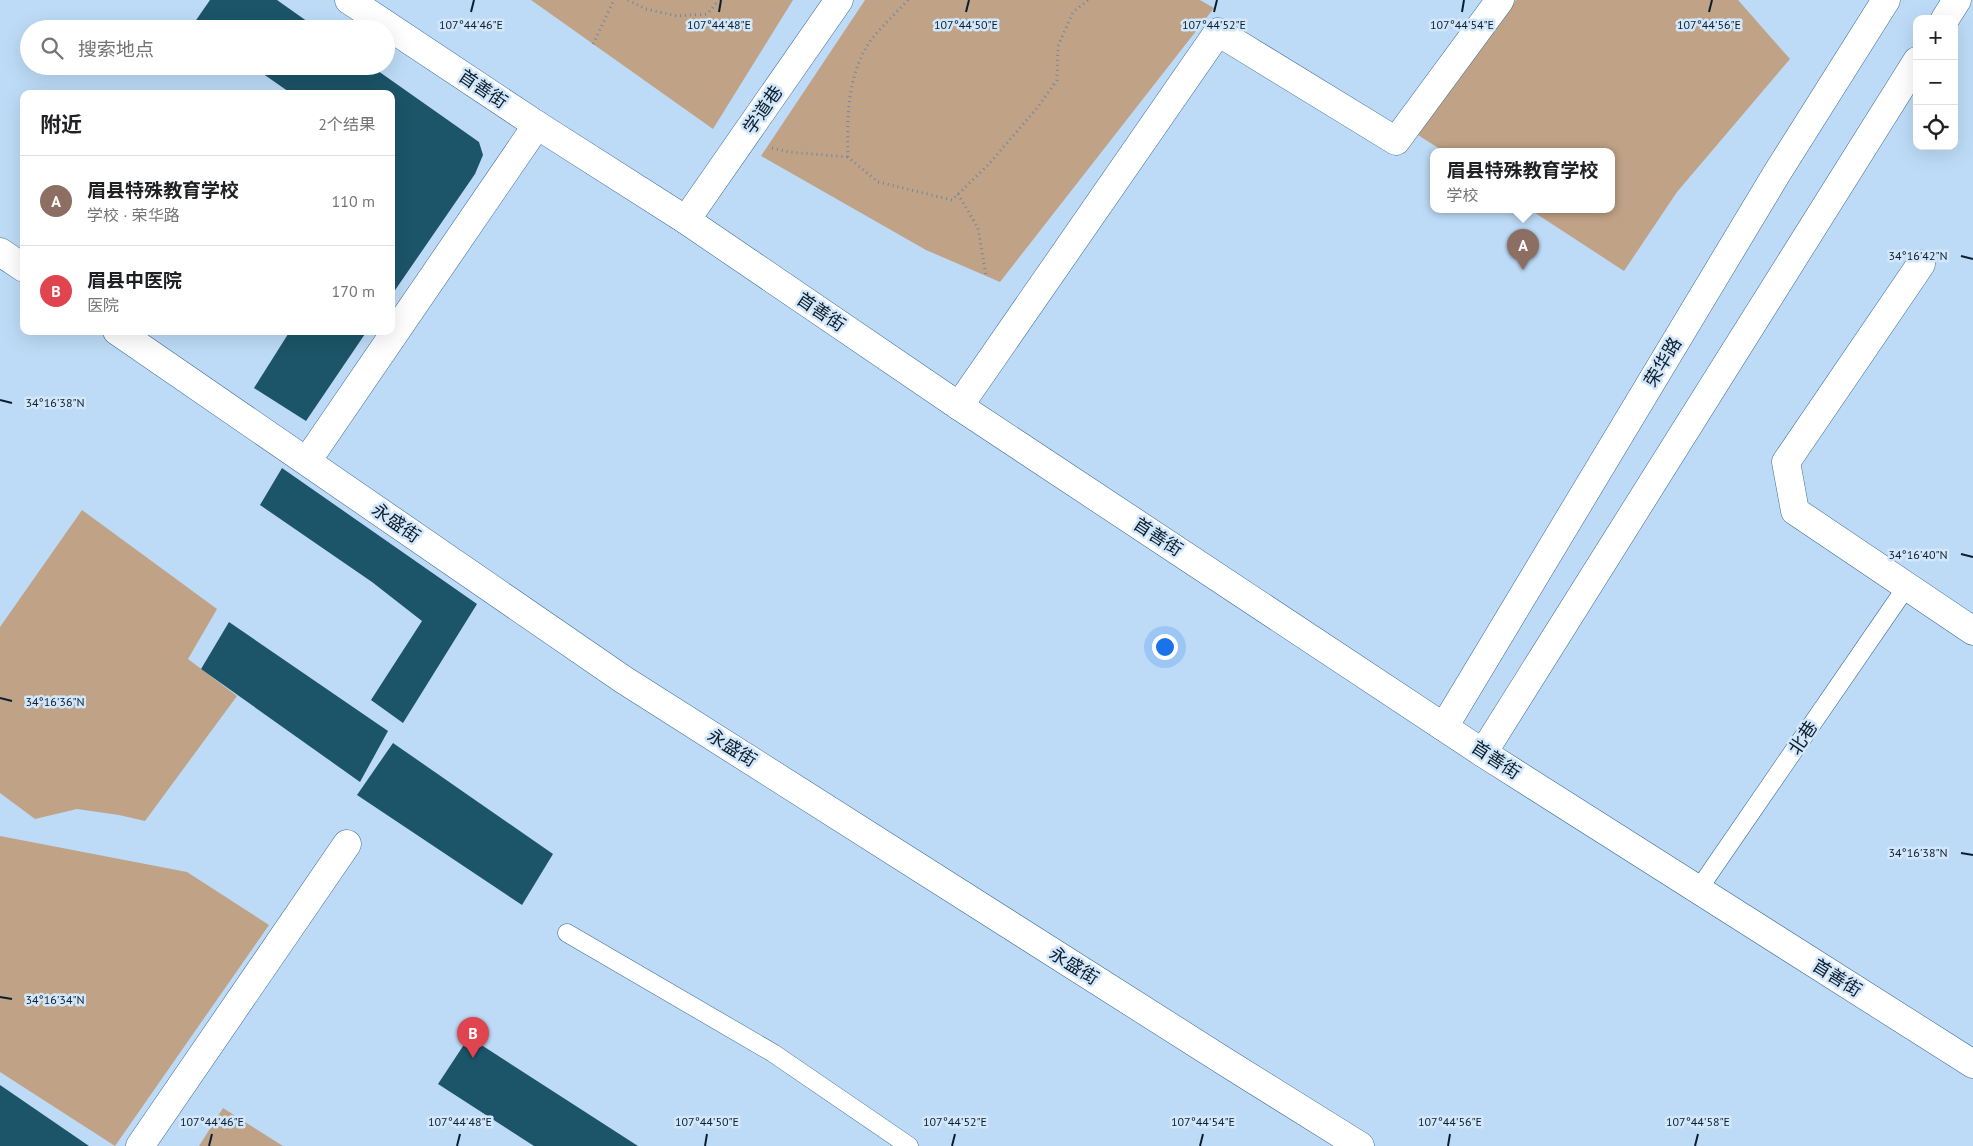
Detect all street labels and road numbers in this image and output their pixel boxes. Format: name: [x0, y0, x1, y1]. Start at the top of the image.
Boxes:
street label: 首善街: [454, 64, 512, 113]
street label: 学道巷: [738, 81, 787, 138]
street label: 首善街: [792, 287, 850, 336]
street label: 荣华路: [1639, 333, 1686, 391]
street label: 永盛街: [368, 498, 425, 547]
street label: 首善街: [1129, 512, 1187, 561]
street label: 北巷: [1783, 716, 1822, 759]
street label: 永盛街: [703, 724, 761, 772]
street label: 首善街: [1467, 735, 1525, 784]
street label: 永盛街: [1045, 942, 1103, 990]
street label: 首善街: [1808, 954, 1866, 1002]

